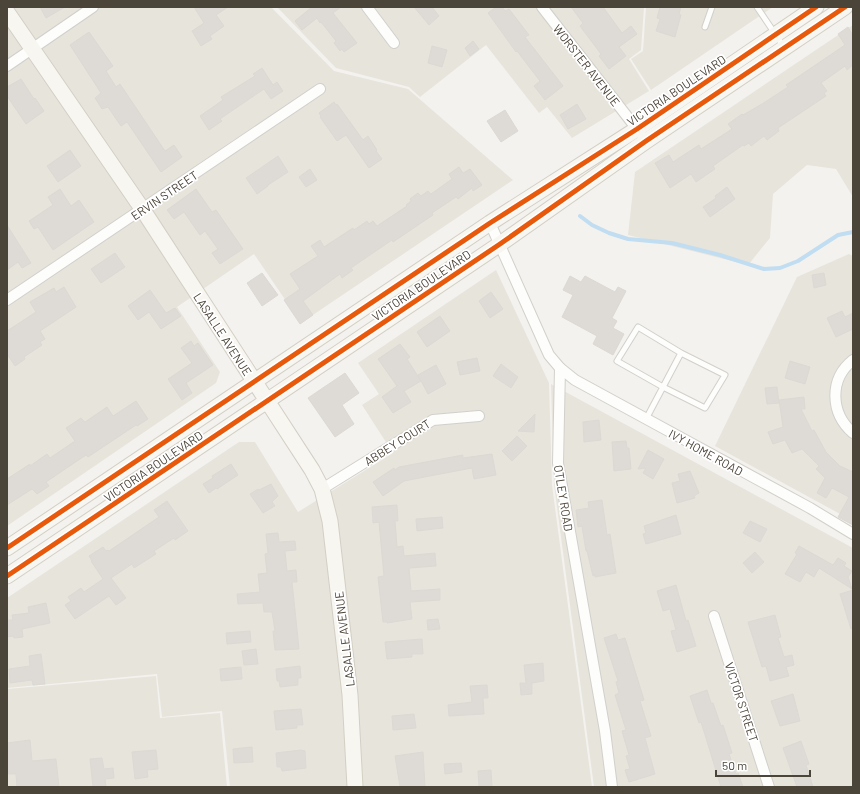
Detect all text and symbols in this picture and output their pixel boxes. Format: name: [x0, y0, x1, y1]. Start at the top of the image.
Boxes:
street label: WORSTER AVENUE: [551, 21, 623, 109]
street label: VICTORIA BOULEVARD: [624, 52, 728, 128]
street label: ERVIN STREET: [128, 167, 200, 222]
street label: VICTORIA BOULEVARD: [369, 247, 473, 323]
street label: LASALLE AVENUE: [191, 290, 255, 378]
street label: ABBEY COURT: [361, 416, 433, 468]
street label: IVY HOME ROAD: [667, 426, 745, 478]
street label: VICTORIA BOULEVARD: [101, 428, 205, 504]
street label: OTLEY ROAD: [552, 464, 576, 532]
street label: LASALLE AVENUE: [331, 591, 357, 687]
street label: VICTOR STREET: [723, 660, 762, 744]
scale bar: [716, 752, 810, 778]
text: 50 m: [722, 758, 747, 772]

